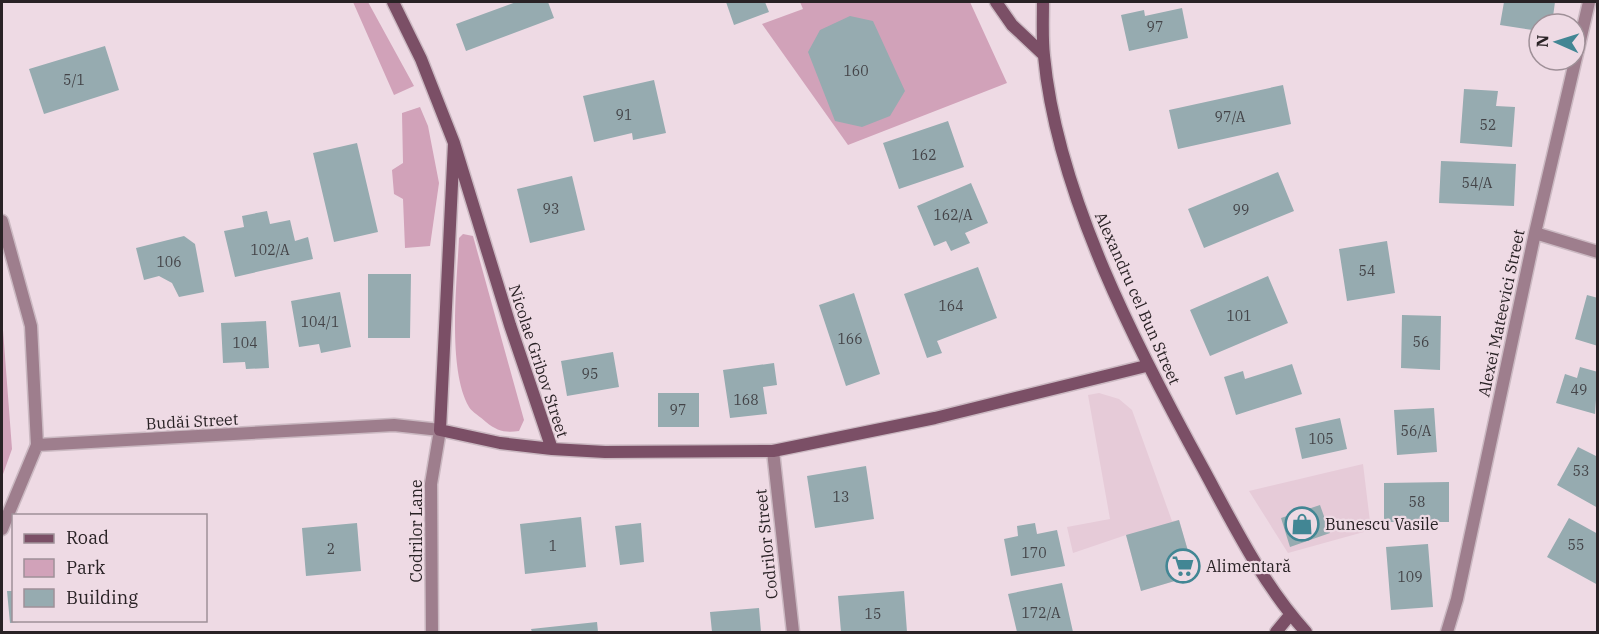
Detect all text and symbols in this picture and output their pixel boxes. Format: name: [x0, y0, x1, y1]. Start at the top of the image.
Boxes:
north arrow: [1527, 12, 1587, 72]
house number: 97: [1147, 18, 1163, 36]
text: N: [1532, 34, 1552, 48]
house number: 160: [843, 62, 869, 80]
house number: 5/1: [63, 71, 85, 89]
house number: 91: [616, 106, 632, 124]
house number: 97/A: [1215, 108, 1246, 126]
house number: 52: [1480, 116, 1496, 134]
house number: 162: [911, 146, 937, 164]
house number: 54/A: [1462, 174, 1493, 192]
house number: 93: [543, 200, 559, 218]
house number: 99: [1233, 201, 1249, 219]
house number: 162/A: [933, 206, 973, 224]
street label: Alexandru cel Bun Street: [1091, 208, 1185, 388]
street label: Alexei Mateevici Street: [1473, 227, 1529, 399]
house number: 102/A: [250, 241, 290, 259]
house number: 106: [156, 253, 182, 271]
house number: 54: [1359, 262, 1375, 280]
street label: Nicolae Gribov Street: [505, 282, 573, 440]
house number: 164: [938, 297, 964, 315]
house number: 101: [1226, 307, 1252, 325]
house number: 104/1: [301, 313, 339, 331]
house number: 166: [837, 330, 863, 348]
house number: 56: [1413, 333, 1429, 351]
house number: 104: [232, 334, 258, 352]
house number: 95: [582, 365, 598, 383]
house number: 49: [1571, 381, 1587, 399]
house number: 168: [733, 391, 759, 409]
house number: 97: [670, 401, 686, 419]
street label: Budăi Street: [145, 409, 239, 433]
house number: 56/A: [1401, 422, 1432, 440]
house number: 105: [1308, 430, 1334, 448]
house number: 53: [1573, 462, 1589, 480]
street label: Codrilor Lane: [406, 480, 426, 582]
street label: Codrilor Street: [750, 487, 782, 600]
house number: 13: [833, 488, 849, 506]
house number: 58: [1409, 493, 1425, 511]
shop icon: Bunescu Vasile: [1284, 506, 1320, 542]
legend: [12, 514, 207, 622]
place label: Bunescu Vasile: [1325, 514, 1439, 534]
text: Road: [66, 526, 109, 549]
house number: 55: [1568, 536, 1584, 554]
house number: 1: [549, 537, 557, 555]
house number: 2: [327, 540, 335, 558]
house number: 170: [1021, 544, 1047, 562]
supermarket icon: Alimentară: [1165, 548, 1201, 584]
text: Park: [66, 556, 106, 579]
place label: Alimentară: [1206, 556, 1291, 576]
house number: 109: [1397, 568, 1423, 586]
text: Building: [66, 586, 138, 609]
house number: 172/A: [1021, 604, 1061, 622]
house number: 15: [865, 605, 881, 623]

